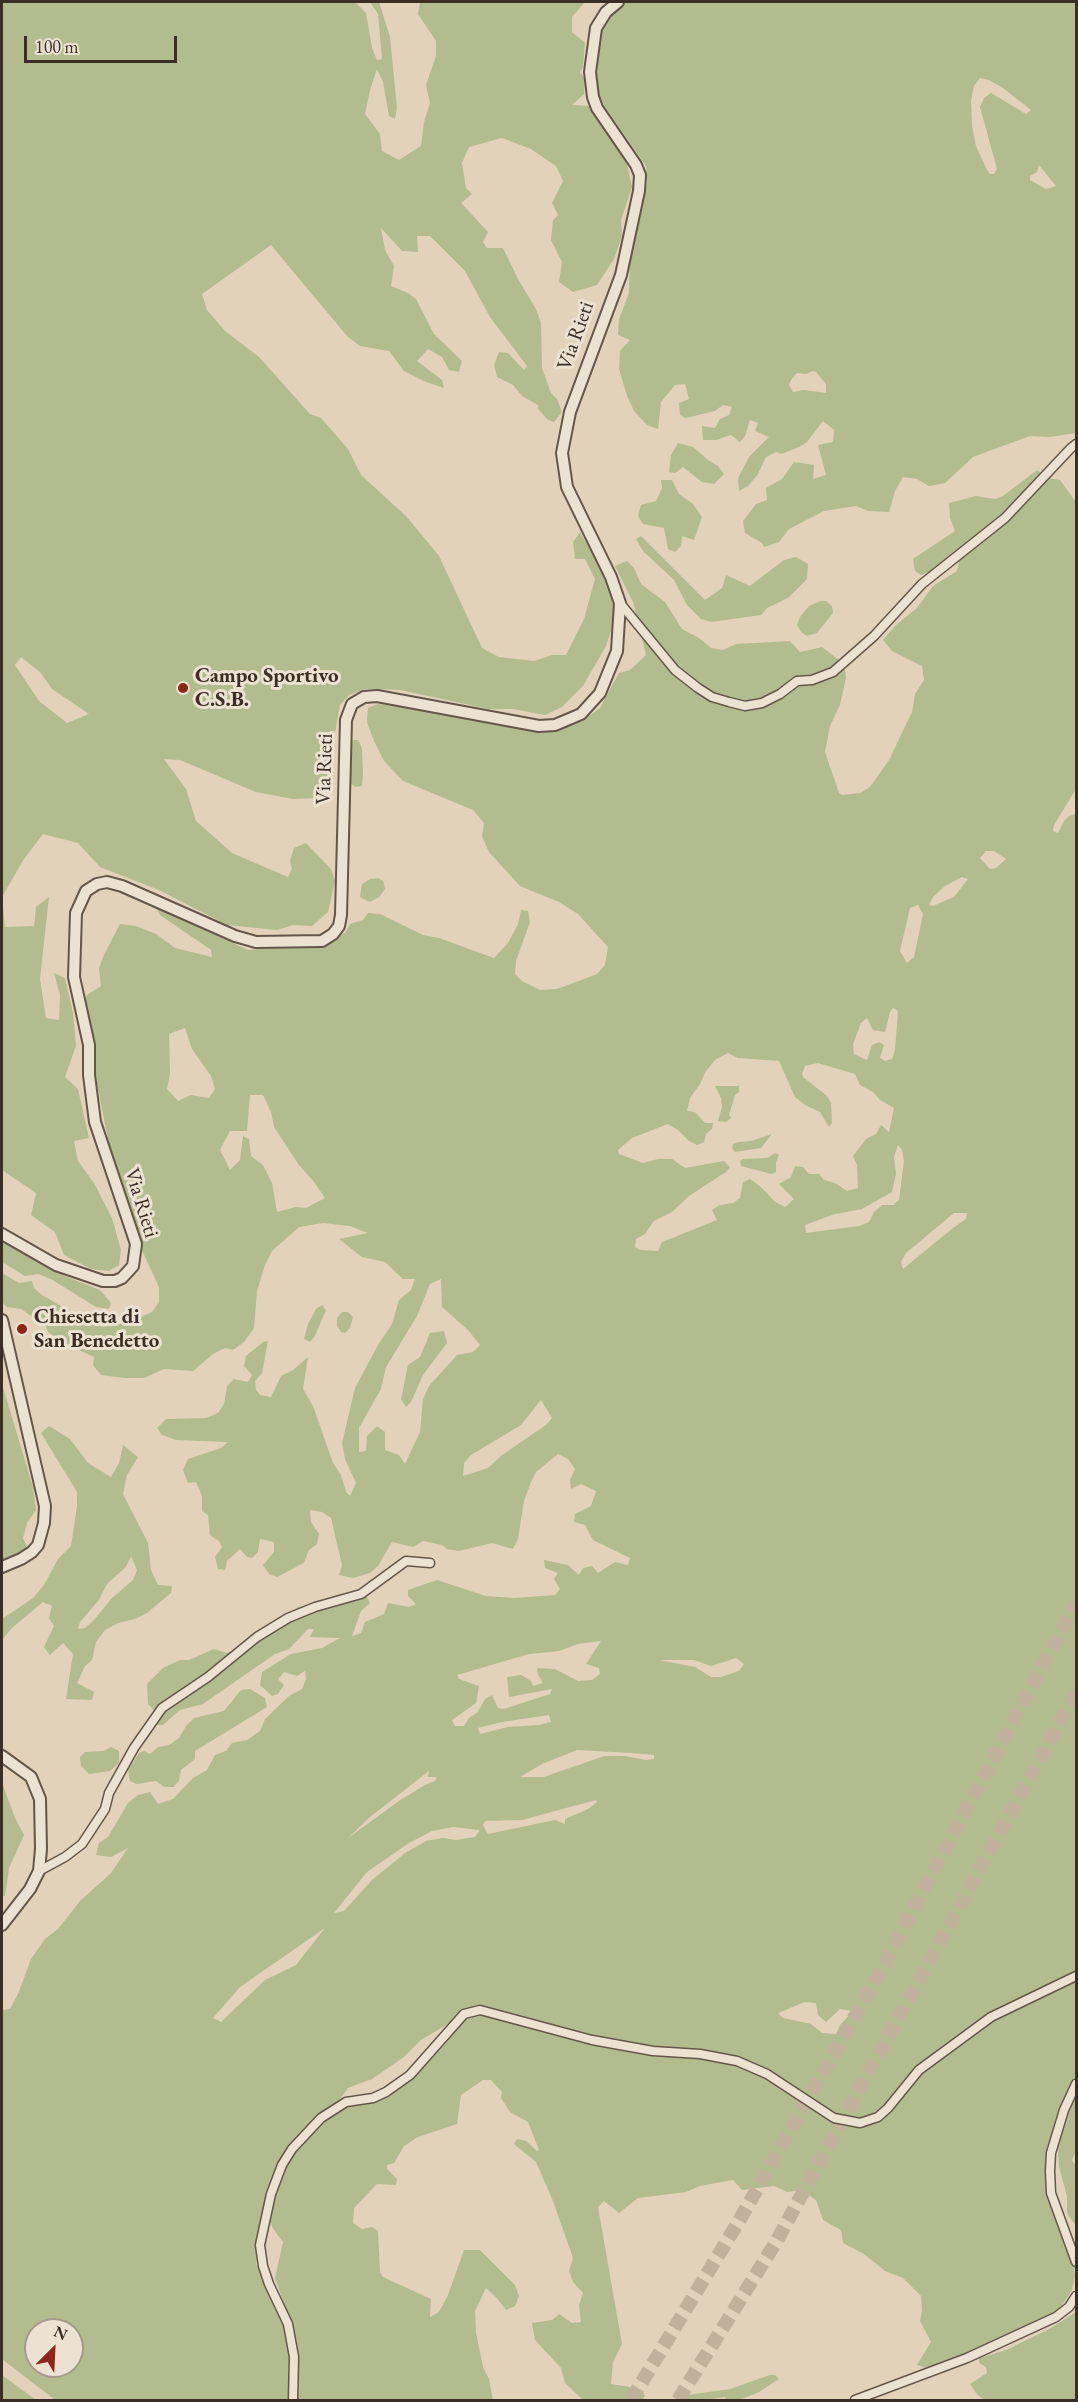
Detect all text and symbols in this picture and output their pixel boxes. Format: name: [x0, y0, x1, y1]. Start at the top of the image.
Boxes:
scale bar: [27, 24, 180, 62]
text: 100 m: [35, 35, 79, 58]
street label: Via Rieti: [552, 298, 600, 374]
place label: Campo Sportivo C.S.B.: [195, 663, 339, 713]
marker: Campo Sportivo C.S.B.: [176, 681, 190, 695]
street label: Via Rieti: [311, 733, 339, 805]
street label: Via Rieti: [119, 1165, 163, 1241]
place label: Chiesetta di San Benedetto: [34, 1304, 159, 1354]
marker: Chiesetta di San Benedetto: [15, 1322, 29, 1336]
north arrow: [24, 2318, 84, 2378]
text: N: [51, 2321, 71, 2345]

